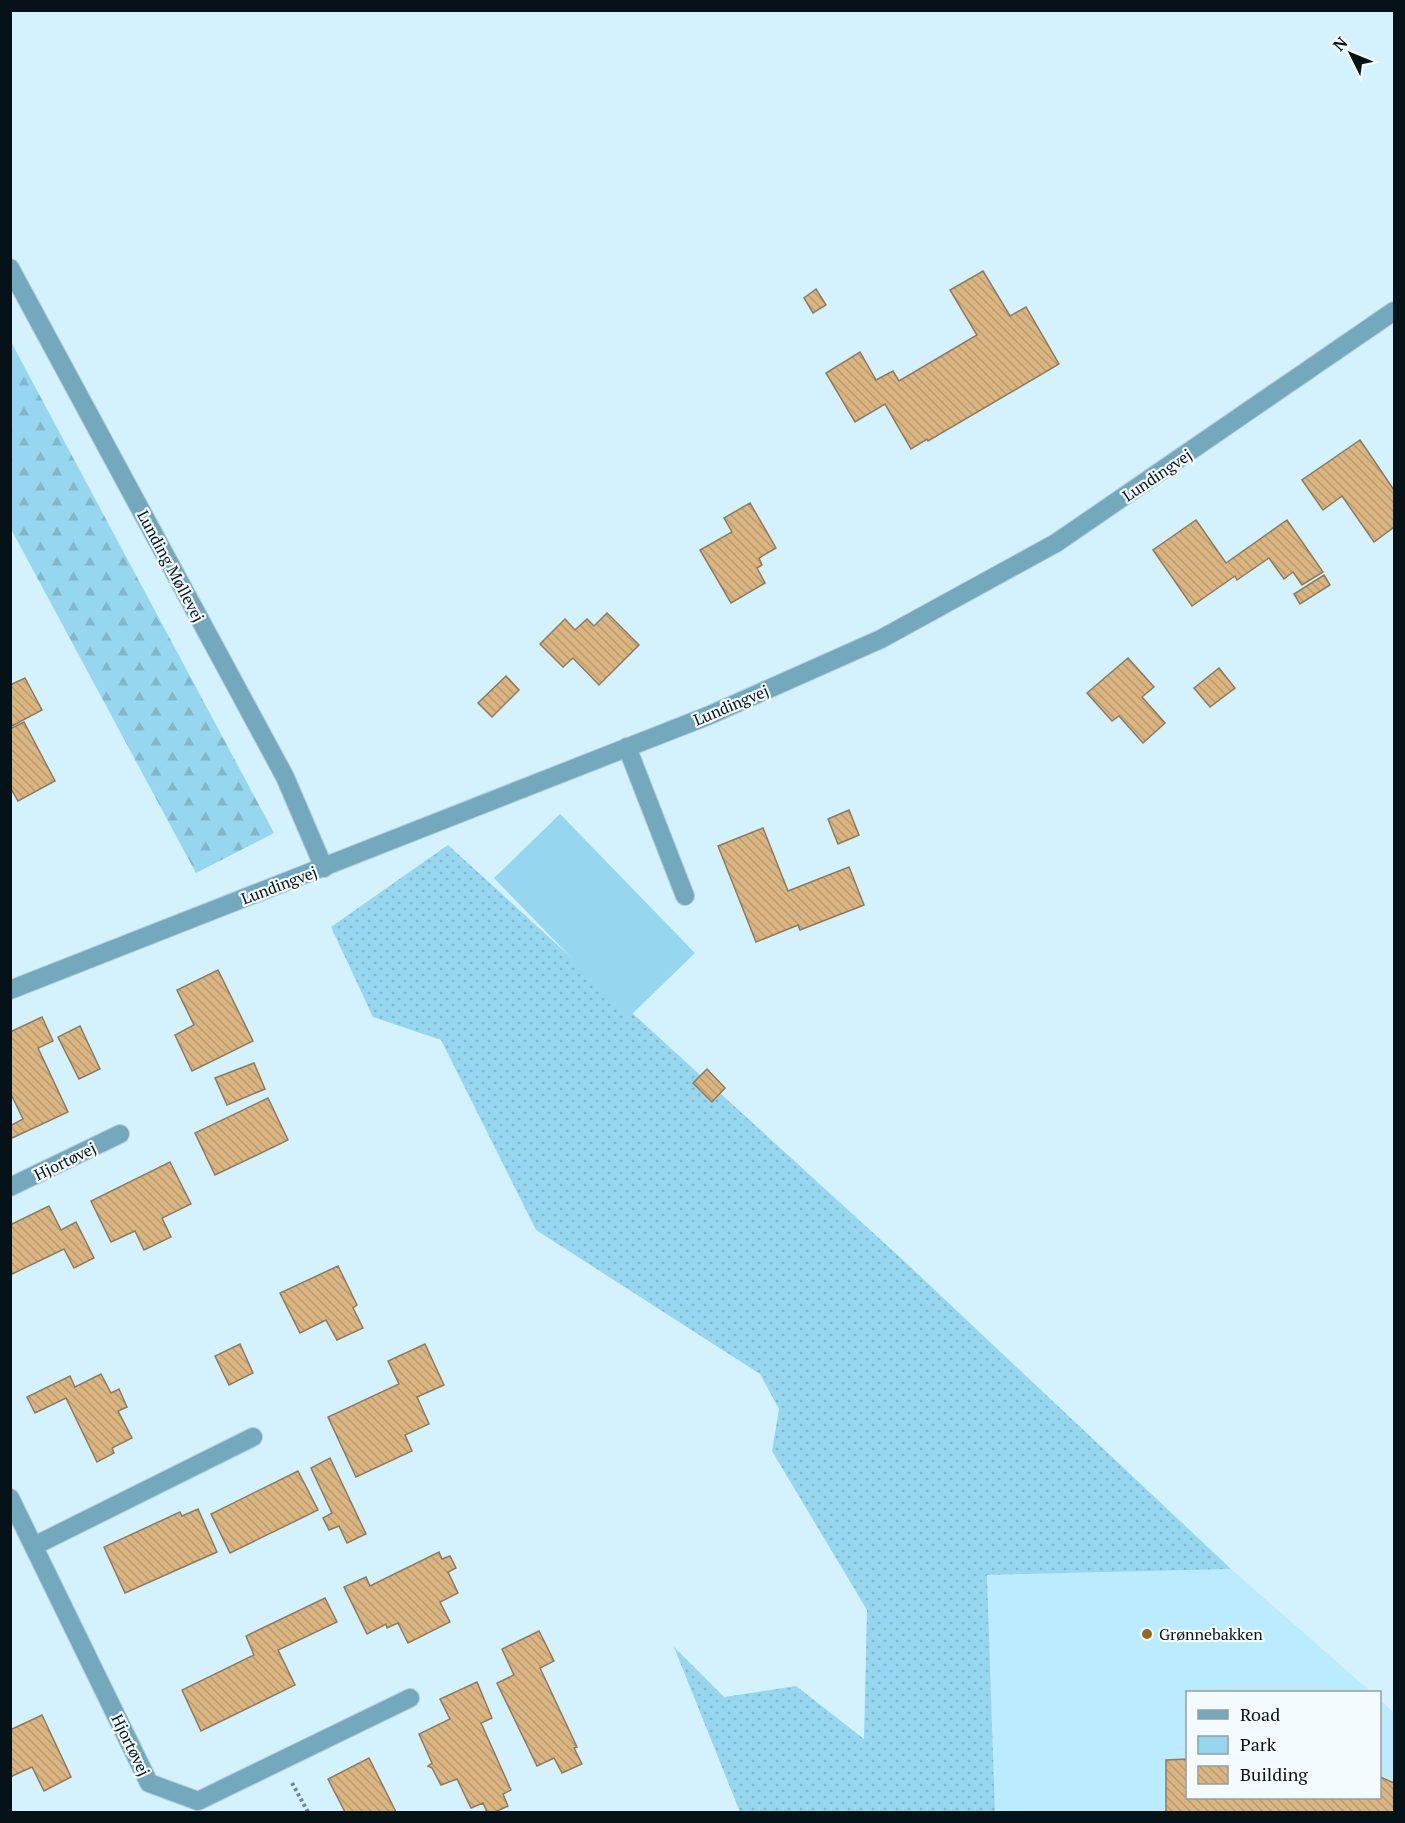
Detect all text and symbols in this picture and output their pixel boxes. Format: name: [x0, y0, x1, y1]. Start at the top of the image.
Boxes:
north arrow: [1321, 24, 1381, 84]
text: N: [1328, 32, 1352, 56]
street label: Lundingvej: [1118, 444, 1196, 506]
street label: Lunding Møllevej: [132, 506, 210, 626]
street label: Lundingvej: [690, 679, 772, 731]
street label: Lundingvej: [238, 860, 320, 910]
street label: Hjortøvej: [30, 1137, 100, 1185]
place label: Grønnebakken: [1159, 1623, 1263, 1645]
marker: Grønnebakken: [1140, 1627, 1154, 1641]
legend: [1186, 1691, 1381, 1799]
text: Road: [1240, 1702, 1280, 1726]
street label: Hjortøvej: [107, 1710, 155, 1780]
text: Park: [1240, 1732, 1277, 1756]
text: Building: [1240, 1762, 1308, 1786]

